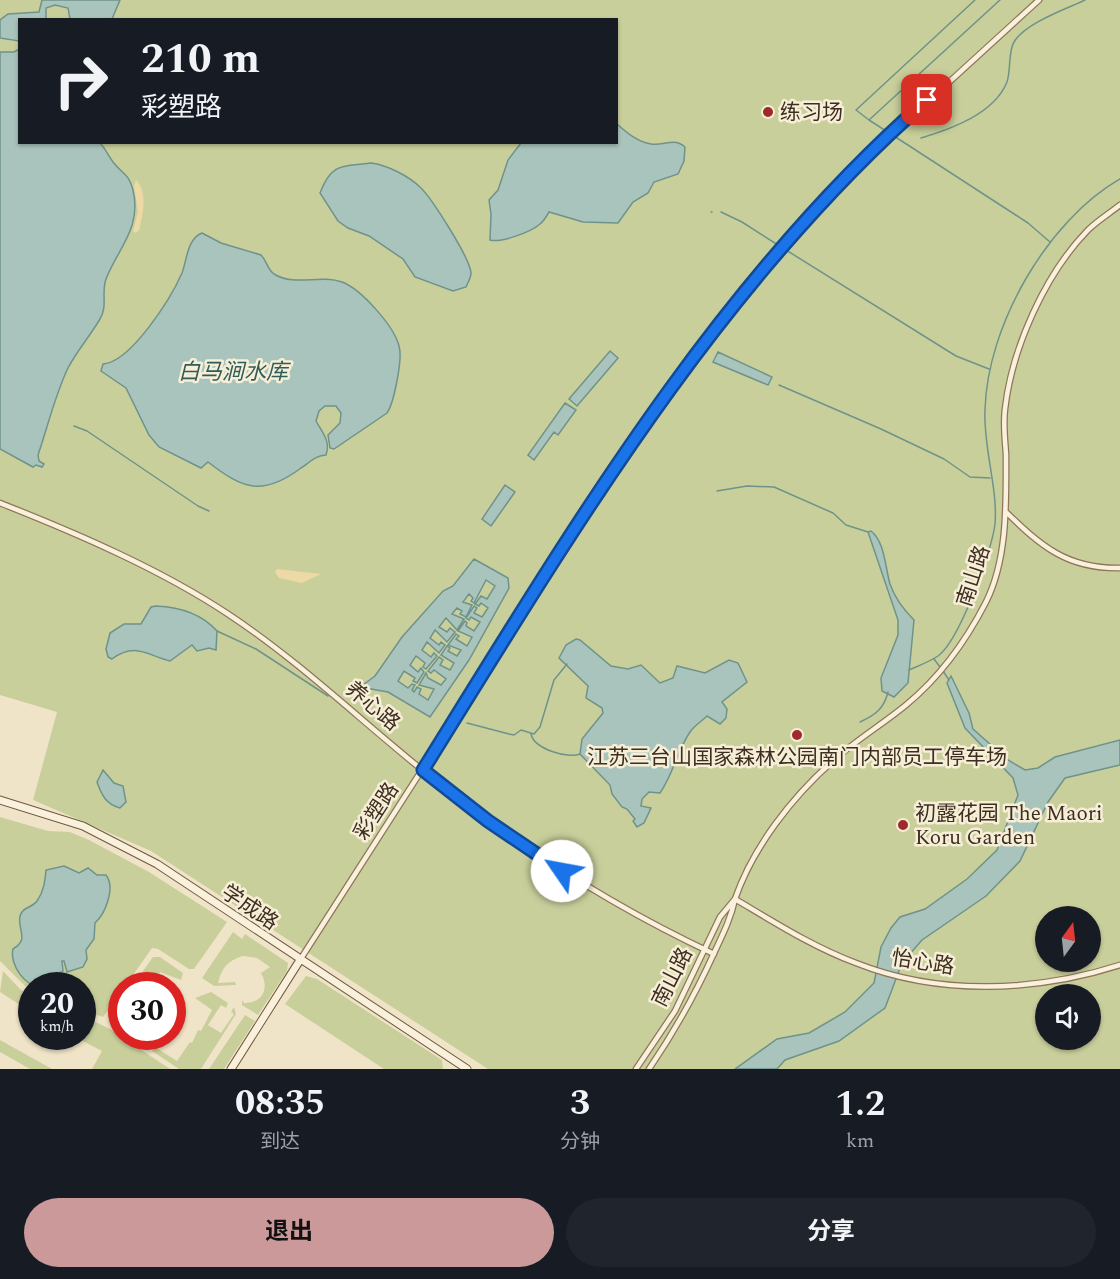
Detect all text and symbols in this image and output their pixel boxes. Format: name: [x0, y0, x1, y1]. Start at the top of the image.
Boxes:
text: 210 m: [141, 28, 260, 91]
icon: right: [42, 42, 120, 120]
pin: [901, 74, 952, 125]
icon: arrive: [910, 83, 943, 116]
text: 彩塑路: [141, 87, 222, 129]
place label: 练习场: [780, 97, 843, 129]
marker: 练习场: [761, 105, 775, 119]
water label: 白马涧水库: [178, 356, 292, 389]
street label: 南山路: [949, 541, 999, 611]
street label: 养心路: [338, 674, 407, 739]
marker: 江苏三台山国家森林公园南门内部员工停车场: [790, 728, 804, 742]
place label: 江苏三台山国家森林公园南门内部员工停车场: [587, 742, 1007, 774]
street label: 彩塑路: [346, 776, 407, 847]
place label: 初露花园 The Maori Koru Garden: [915, 798, 1103, 854]
marker: 初露花园 The Maori Koru Garden: [896, 818, 910, 832]
position arrow: [530, 839, 594, 903]
street label: 学成路: [214, 877, 285, 939]
north arrow: [1035, 906, 1101, 972]
map controls: [1035, 906, 1101, 1050]
street label: 南山路: [644, 942, 701, 1013]
street label: 怡心路: [889, 942, 956, 984]
speed limit sign: 30: [108, 972, 186, 1050]
text: 20: [40, 981, 74, 1027]
button: sound: [1035, 984, 1101, 1050]
text: km/h: [40, 1015, 74, 1038]
text: 08:35: [235, 1076, 325, 1131]
text: 3: [570, 1076, 590, 1131]
text: 1.2: [835, 1077, 885, 1132]
text: km: [846, 1126, 874, 1156]
text: 到达: [260, 1127, 300, 1157]
text: 分钟: [560, 1127, 600, 1157]
button: 退出: [24, 1198, 554, 1267]
button: 分享: [566, 1198, 1096, 1267]

